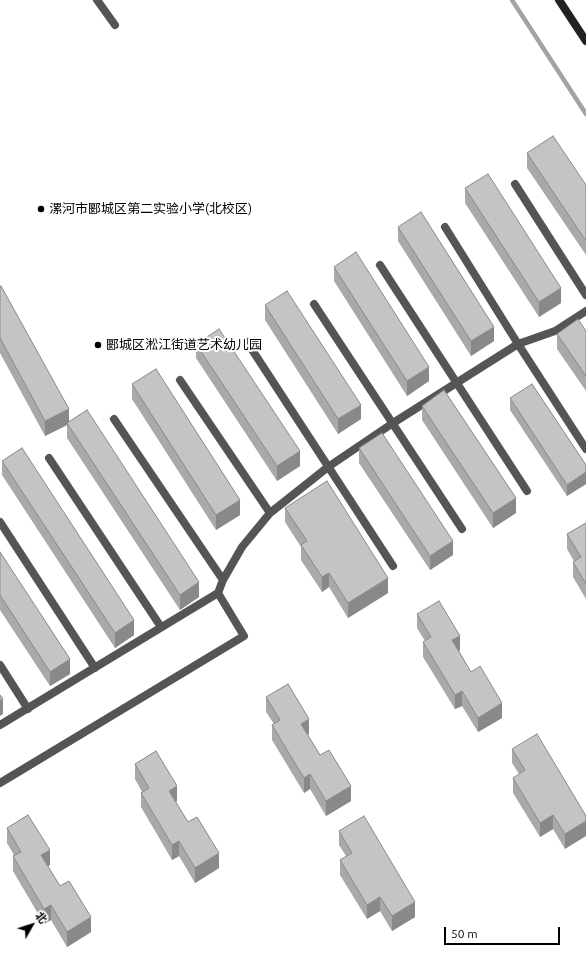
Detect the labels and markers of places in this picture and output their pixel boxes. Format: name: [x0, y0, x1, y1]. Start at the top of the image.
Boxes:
place label: 漯河市郾城区第二实验小学(北校区): [49, 201, 252, 217]
marker: 漯河市郾城区第二实验小学(北校区): [36, 204, 46, 214]
place label: 郾城区淞江街道艺术幼儿园: [106, 337, 262, 353]
marker: 郾城区淞江街道艺术幼儿园: [93, 340, 103, 350]

